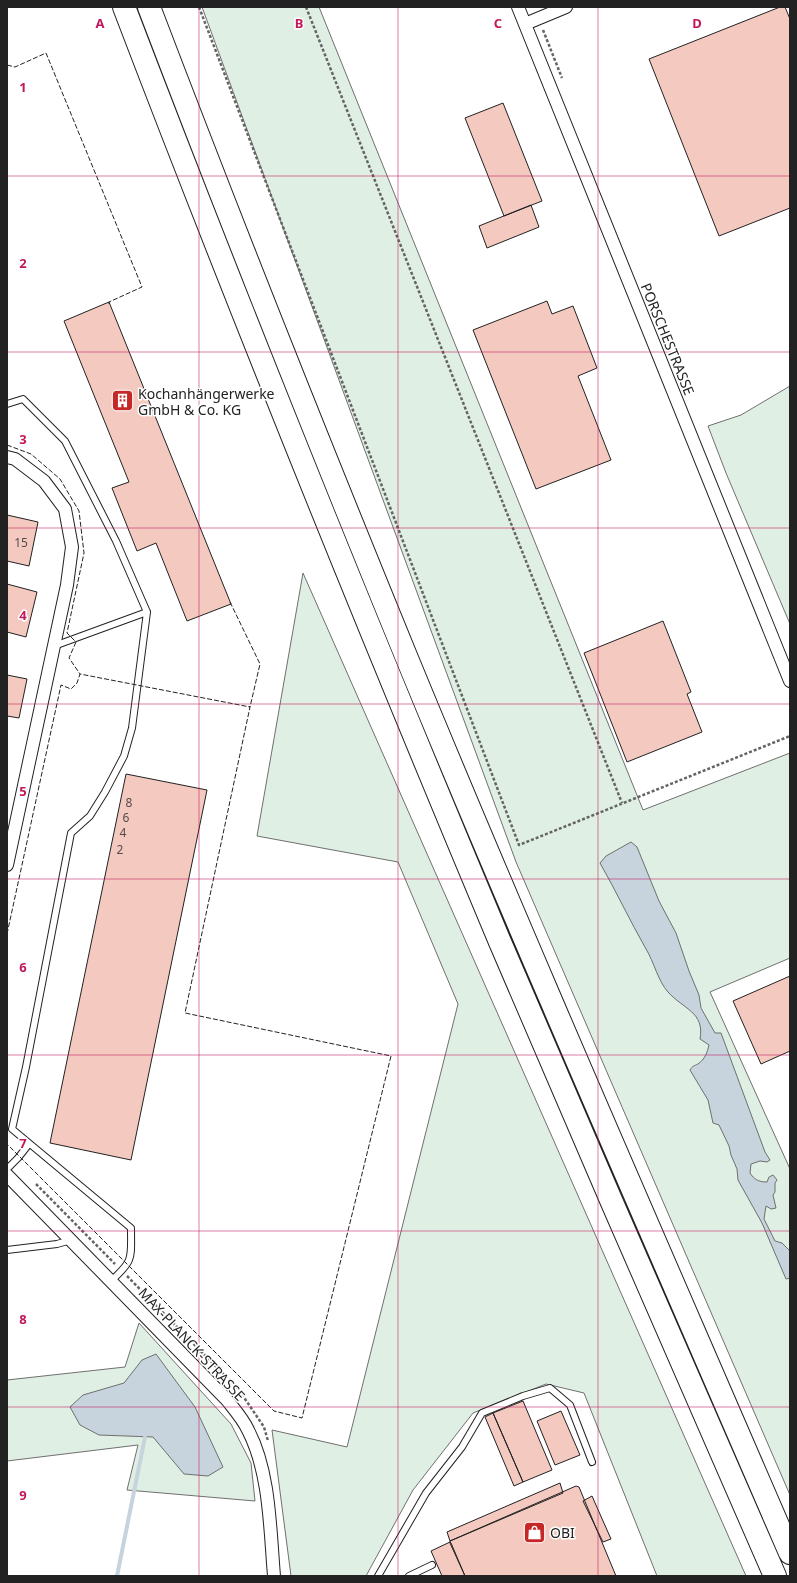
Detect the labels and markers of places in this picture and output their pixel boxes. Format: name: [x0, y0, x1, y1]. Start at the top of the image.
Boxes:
place label: Kochanhängerwerke GmbH & Co. KG: [138, 384, 275, 419]
building icon: Kochanhängerwerke GmbH & Co. KG: [109, 388, 135, 414]
shop icon: OBI: [522, 1519, 548, 1545]
place label: OBI: [550, 1523, 575, 1542]

